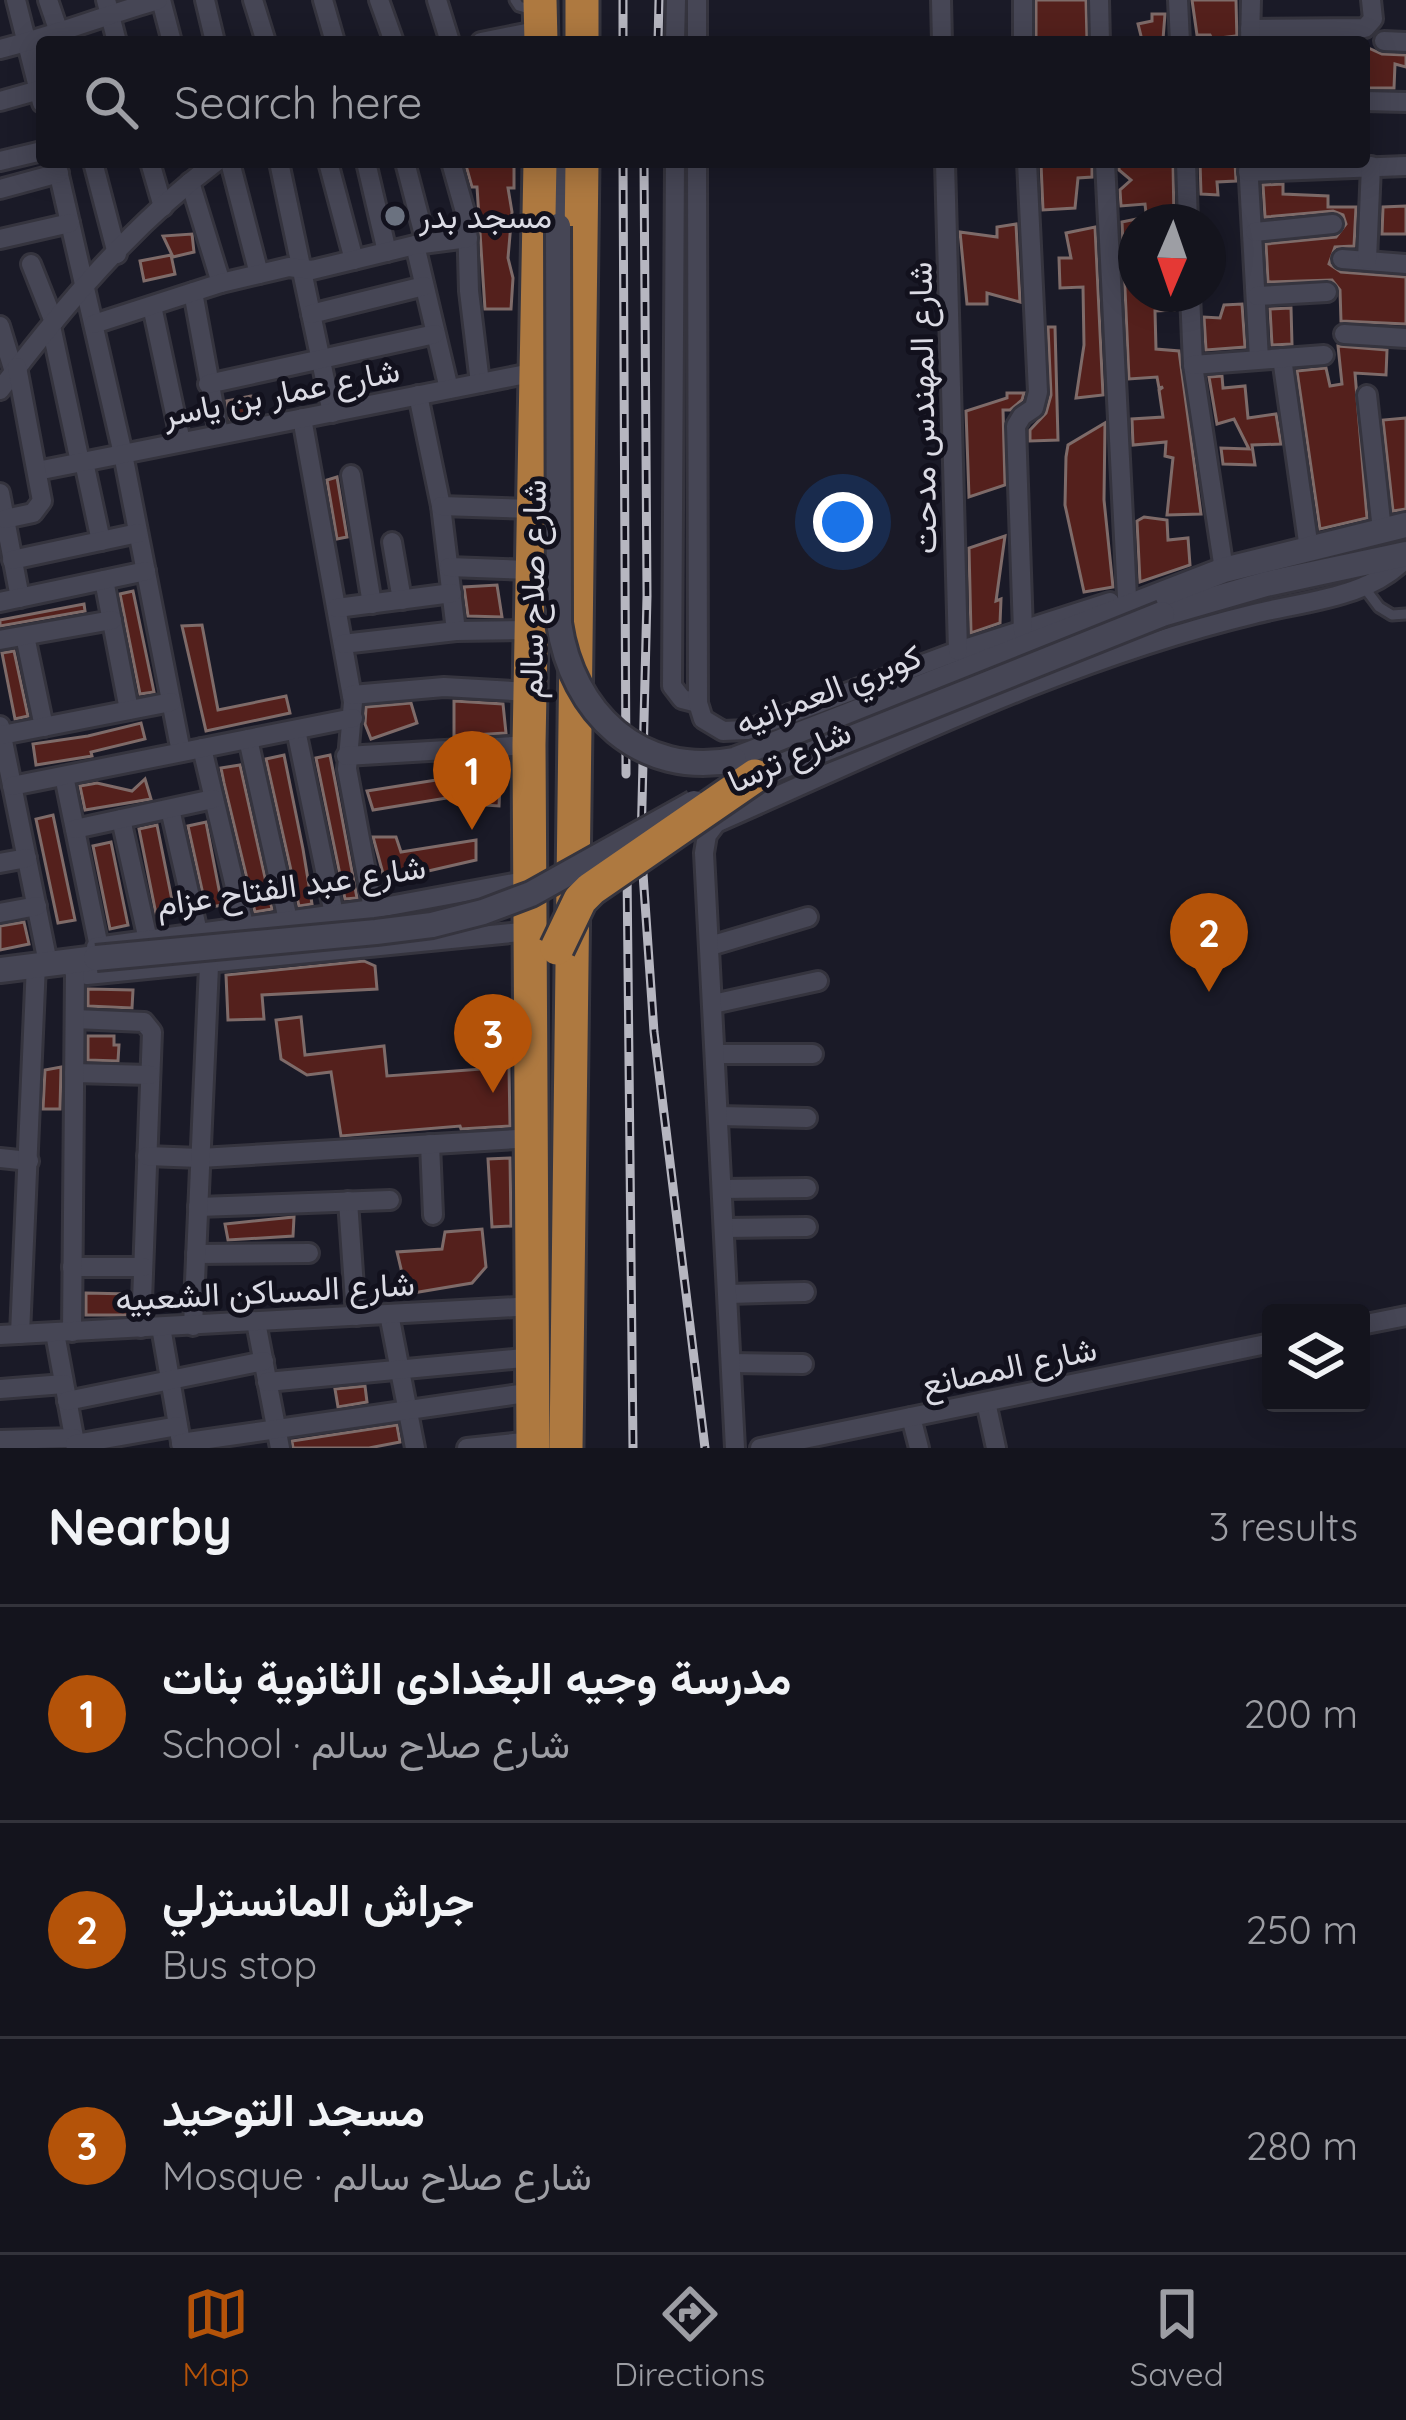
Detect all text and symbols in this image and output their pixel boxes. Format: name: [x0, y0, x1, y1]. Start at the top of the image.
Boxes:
search box: [36, 36, 1370, 168]
icon: search: [78, 69, 144, 135]
text: Search here: [174, 74, 422, 130]
place label: مسجد بدر: [418, 195, 552, 237]
marker: مسجد بدر: [382, 203, 408, 229]
north arrow: [1118, 204, 1226, 312]
street label: شارع المهندس مدحت: [898, 261, 948, 555]
street label: شارع عمار بن ياسر: [158, 348, 404, 438]
street label: شارع صلاح سالم: [509, 479, 557, 699]
your location: [813, 492, 873, 552]
street label: كوبري العمرانيه: [729, 634, 929, 749]
street label: شارع ترسا: [721, 710, 858, 804]
pin: 1: [433, 731, 511, 830]
street label: شارع عبد الفتاح عزام: [154, 845, 429, 927]
pin: 2: [1170, 893, 1248, 992]
pin: 3: [454, 994, 532, 1093]
street label: شارع المساكن الشعبيه: [114, 1262, 416, 1322]
map controls: [1262, 1304, 1370, 1412]
button: layers: [1262, 1304, 1370, 1412]
street label: شارع المصانع: [918, 1327, 1101, 1407]
text: Nearby: [48, 1494, 232, 1558]
text: 3 results: [1209, 1502, 1358, 1551]
text: مدرسة وجيه البغدادى الثانوية بنات: [162, 1649, 791, 1705]
text: 1: [79, 1689, 95, 1738]
text: 200 m: [1244, 1689, 1358, 1738]
text: School · شارع صلاح سالم: [162, 1719, 570, 1768]
text: جراش المانسترلي: [162, 1871, 474, 1927]
text: 2: [76, 1905, 98, 1954]
text: 250 m: [1246, 1905, 1358, 1954]
text: Bus stop: [162, 1940, 317, 1989]
text: مسجد التوحيد: [162, 2081, 425, 2137]
text: 3: [77, 2121, 97, 2170]
text: 280 m: [1246, 2121, 1358, 2170]
text: Mosque · شارع صلاح سالم: [162, 2151, 592, 2200]
tab: Map: [182, 2281, 250, 2394]
tab: Directions: [614, 2281, 765, 2394]
tab: Saved: [1130, 2281, 1224, 2394]

